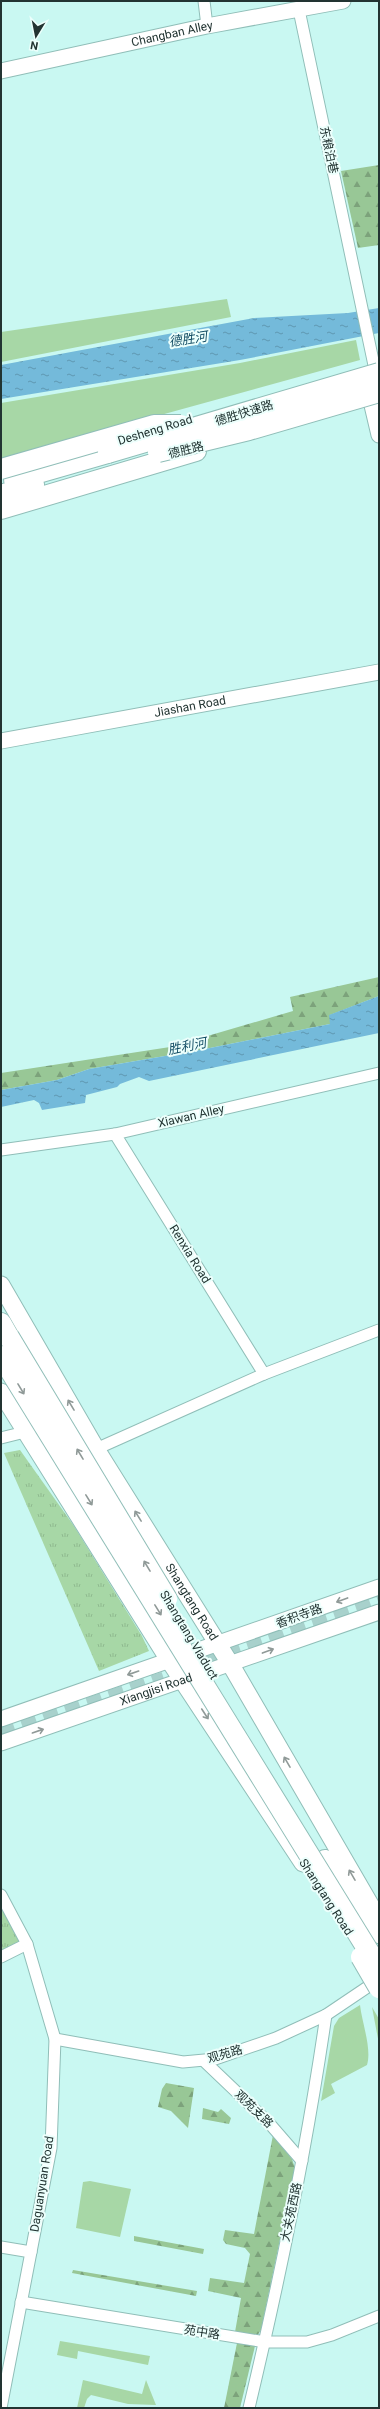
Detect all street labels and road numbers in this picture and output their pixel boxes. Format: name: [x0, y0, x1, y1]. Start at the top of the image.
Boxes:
street label: Changban Alley: [130, 18, 214, 49]
street label: 东粮泊巷: [317, 125, 341, 175]
street label: 德胜快速路: [213, 398, 275, 428]
street label: Desheng Road: [116, 412, 194, 448]
street label: 德胜路: [167, 439, 205, 461]
street label: Jiashan Road: [153, 693, 227, 720]
street label: Xiawan Alley: [156, 1101, 226, 1130]
street label: Renxia Road: [166, 1222, 214, 1286]
street label: Shangtang Road: [162, 1561, 221, 1643]
street label: Shangtang Viaduct: [157, 1588, 221, 1682]
street label: 香积寺路: [274, 1601, 324, 1631]
street label: Xiangjisi Road: [118, 1670, 194, 1708]
street label: Shangtang Road: [296, 1856, 356, 1938]
street label: 观苑路: [206, 2042, 244, 2066]
street label: 观苑支路: [232, 2087, 276, 2131]
street label: Daguanyuan Road: [28, 2135, 56, 2233]
street label: 大关苑西路: [278, 2181, 304, 2243]
street label: 苑中路: [183, 2322, 221, 2342]

